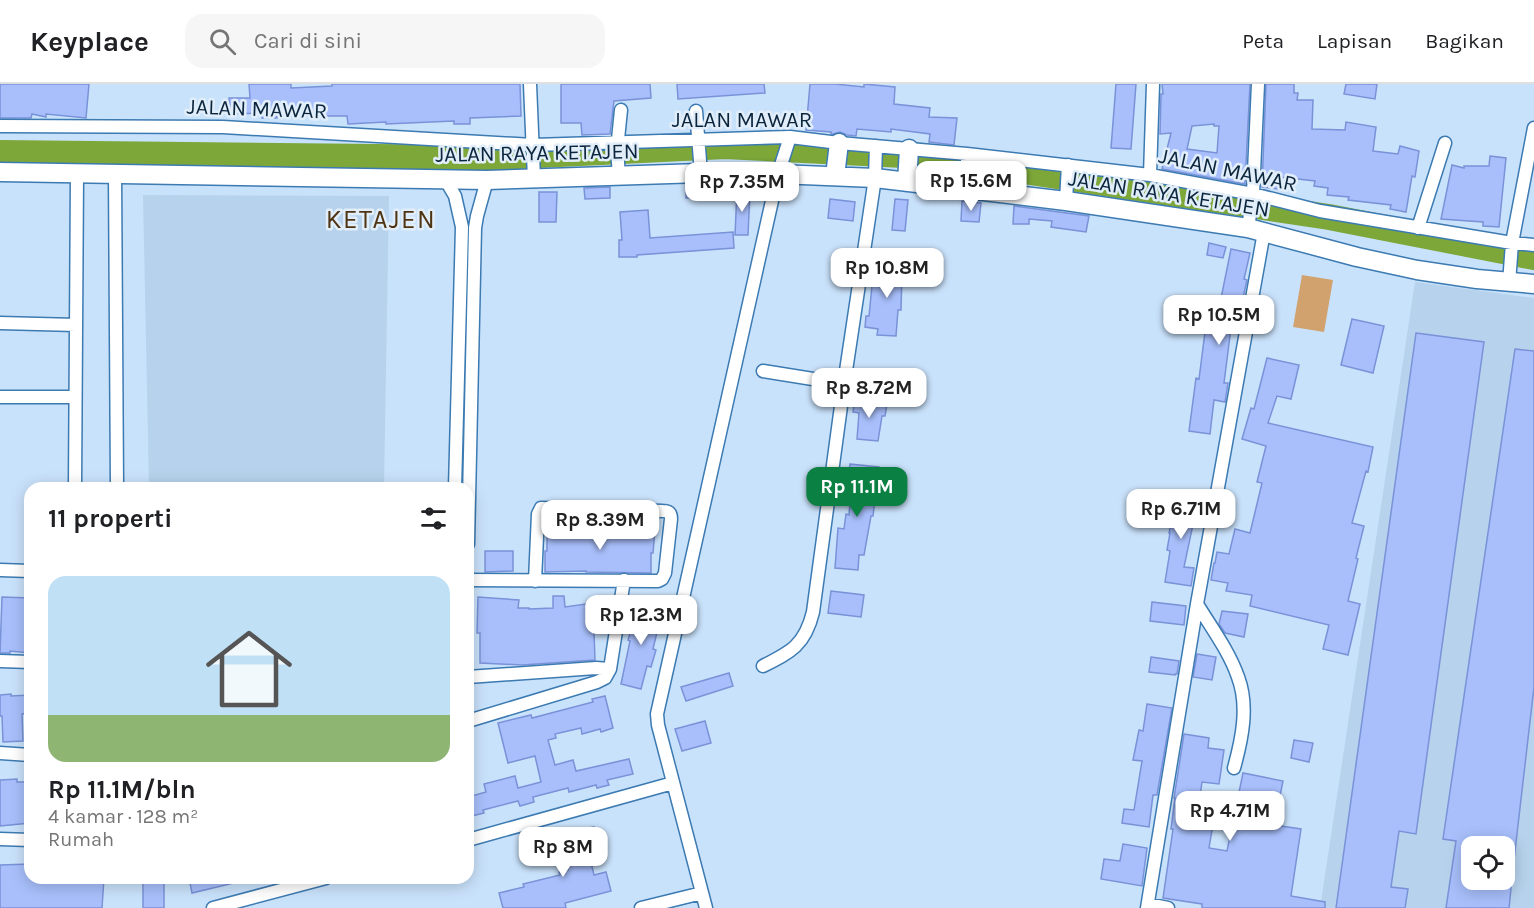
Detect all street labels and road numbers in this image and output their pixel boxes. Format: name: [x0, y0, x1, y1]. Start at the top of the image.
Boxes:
street label: JALAN MAWAR: [186, 94, 328, 124]
street label: JALAN MAWAR: [672, 107, 812, 133]
street label: JALAN RAYA KETAJEN: [435, 138, 639, 168]
street label: JALAN MAWAR: [1157, 143, 1299, 197]
street label: JALAN RAYA KETAJEN: [1066, 165, 1272, 223]

